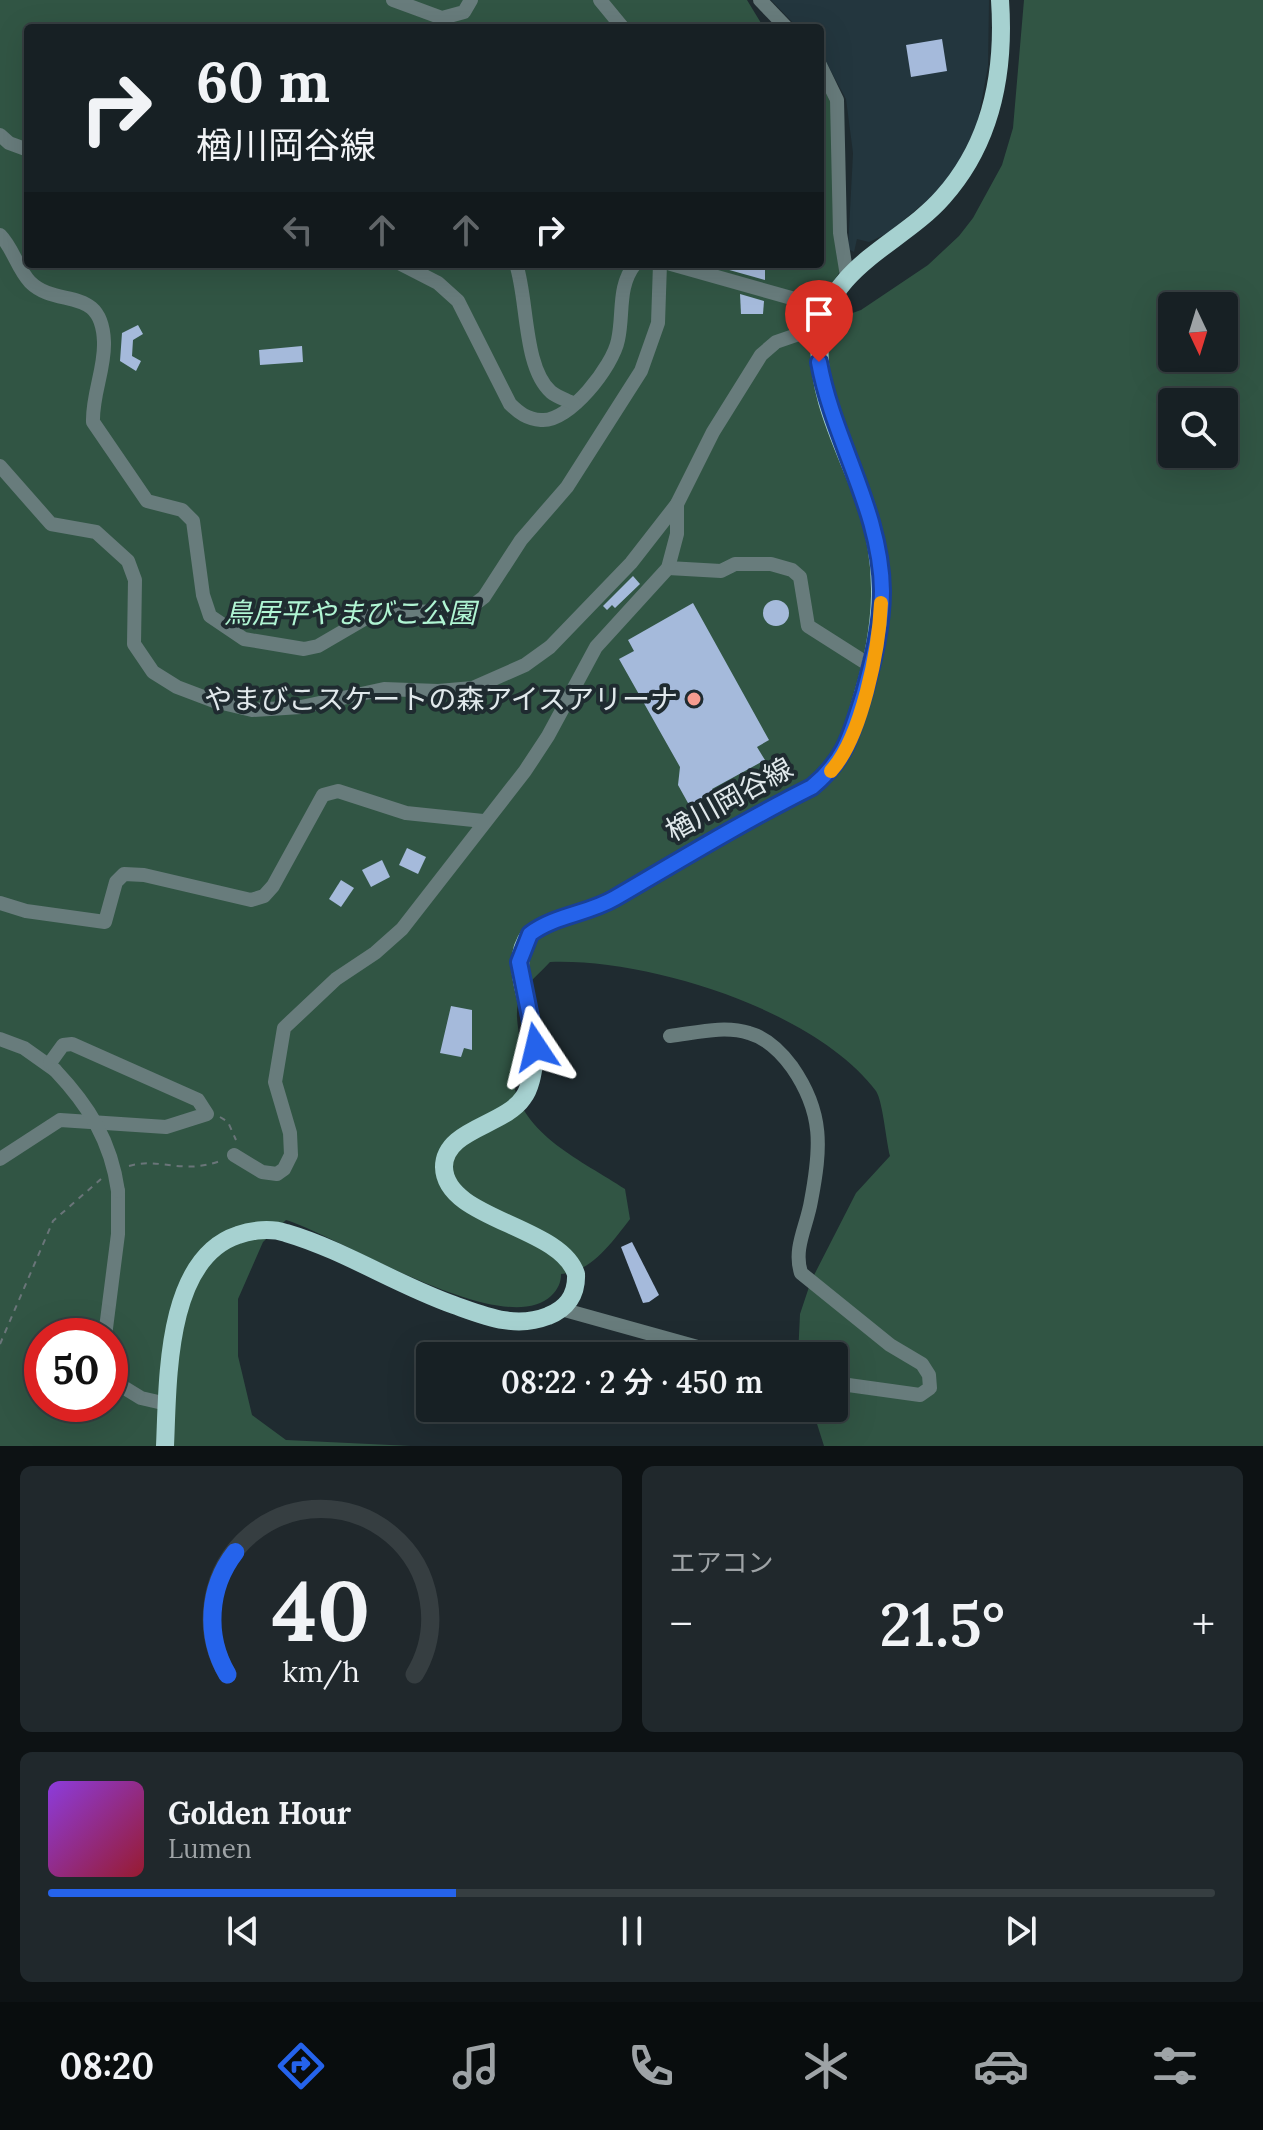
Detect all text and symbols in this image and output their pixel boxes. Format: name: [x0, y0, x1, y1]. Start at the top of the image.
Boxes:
text: 60 m: [196, 46, 330, 117]
icon: right: [64, 56, 168, 160]
text: 楢川岡谷線: [196, 122, 376, 168]
icon: left: [276, 208, 320, 252]
icon: ahead: [360, 208, 404, 252]
icon: ahead: [444, 208, 488, 252]
icon: right: [528, 208, 572, 252]
pin: [785, 280, 853, 362]
icon: arrive: [797, 292, 841, 336]
north arrow: [1158, 292, 1238, 372]
map controls: [1158, 292, 1238, 468]
button: search: [1158, 388, 1238, 468]
park label: 鳥居平やまびこ公園: [224, 595, 480, 631]
place label: やまびこスケートの森アイスアリーナ: [204, 681, 678, 717]
marker: やまびこスケートの森アイスアリーナ: [685, 690, 703, 708]
street label: 楢川岡谷線: [659, 749, 799, 849]
position arrow: [494, 1005, 578, 1089]
speed limit sign: 50: [24, 1318, 128, 1422]
text: 08:22 · 2 分 · 450 m: [501, 1363, 763, 1401]
text: エアコン: [670, 1546, 774, 1579]
text: 40: [272, 1557, 370, 1664]
text: 21.5°: [879, 1586, 1005, 1662]
text: −: [670, 1596, 693, 1652]
text: +: [1192, 1596, 1215, 1652]
text: km/h: [282, 1653, 359, 1690]
text: Golden Hour: [168, 1794, 351, 1832]
text: Lumen: [168, 1832, 252, 1865]
icon: previous: [221, 1909, 265, 1953]
icon: pause: [610, 1909, 654, 1953]
icon: next: [999, 1909, 1043, 1953]
icon: directions: [273, 2038, 329, 2094]
icon: music: [448, 2038, 504, 2094]
icon: phone: [623, 2038, 679, 2094]
icon: climate: [798, 2038, 854, 2094]
icon: car: [973, 2038, 1029, 2094]
icon: filters: [1147, 2038, 1203, 2094]
text: 08:20: [59, 2043, 154, 2089]

